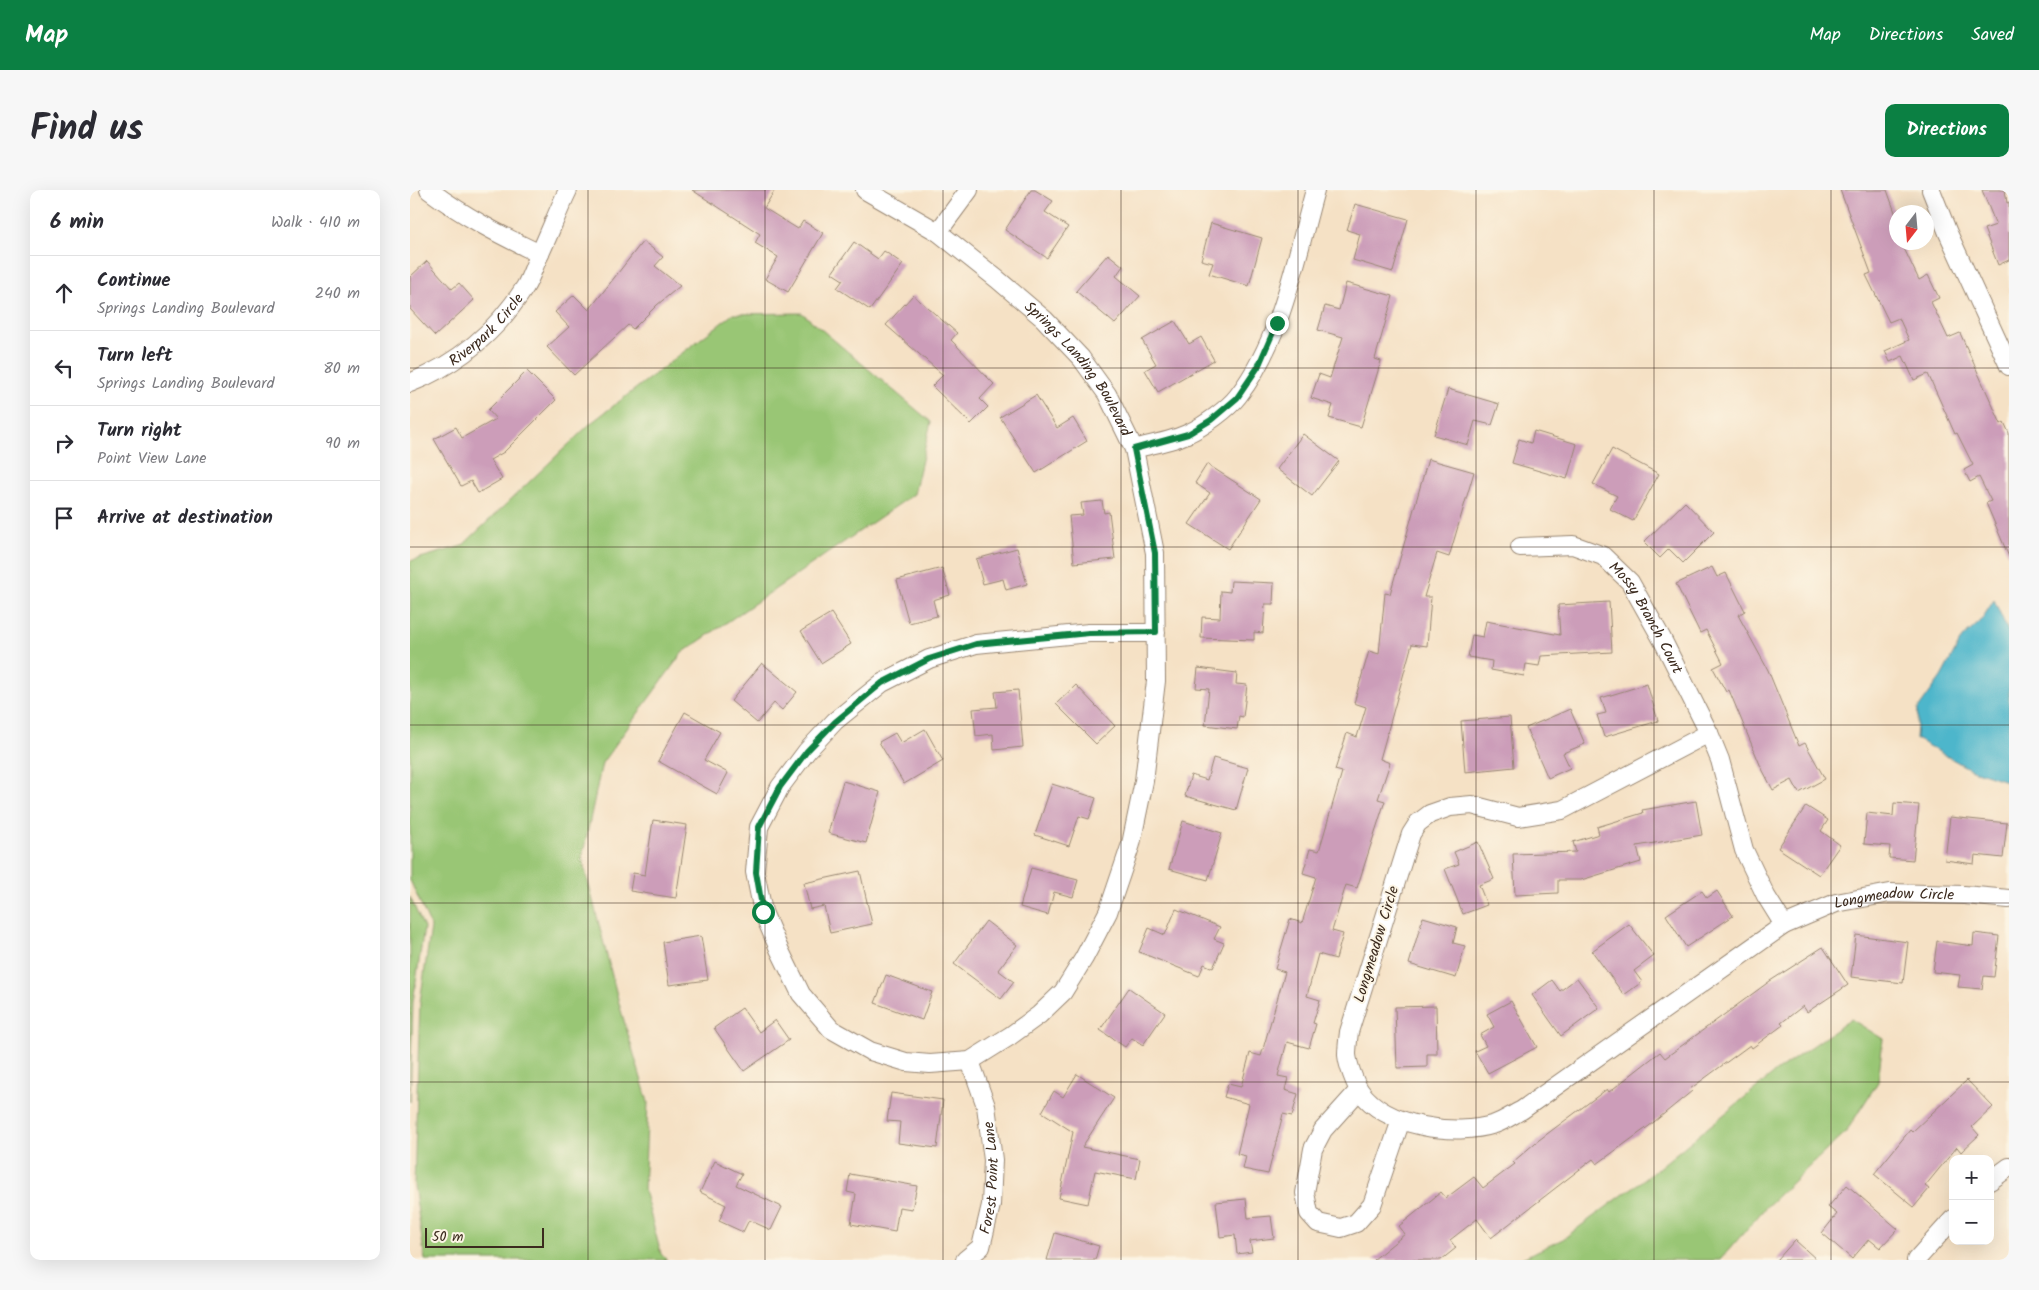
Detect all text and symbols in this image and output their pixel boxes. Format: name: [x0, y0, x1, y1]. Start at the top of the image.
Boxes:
text: Map: [25, 16, 68, 55]
text: Map: [1809, 21, 1841, 50]
text: Directions: [1869, 21, 1943, 50]
text: Saved: [1971, 21, 2014, 50]
text: Find us: [30, 102, 143, 158]
button: Directions: [1885, 104, 2009, 157]
north arrow: [1889, 205, 1934, 250]
text: 6 min: [50, 206, 104, 239]
text: Walk · 410 m: [271, 210, 360, 235]
text: Continue: [97, 266, 170, 296]
icon: ahead: [50, 279, 78, 307]
text: 240 m: [315, 281, 360, 306]
street label: Riverpark Circle: [444, 288, 530, 373]
text: Springs Landing Boulevard: [97, 296, 275, 321]
street label: Springs Landing Boulevard: [1018, 296, 1137, 441]
route end: [1266, 312, 1289, 335]
text: Turn left: [97, 341, 172, 371]
icon: left: [50, 354, 78, 382]
text: 80 m: [323, 356, 360, 381]
text: Springs Landing Boulevard: [97, 371, 275, 396]
text: Turn right: [97, 416, 182, 446]
icon: right: [50, 429, 78, 457]
text: 90 m: [325, 431, 360, 456]
text: Point View Lane: [97, 446, 207, 471]
text: Arrive at destination: [97, 503, 273, 533]
icon: arrive: [50, 504, 78, 532]
street label: Mossy Branch Court: [1602, 556, 1689, 678]
street label: Longmeadow Circle: [1832, 882, 1955, 916]
street label: Longmeadow Circle: [1348, 883, 1406, 1006]
route start: [752, 901, 775, 924]
street label: Forest Point Lane: [974, 1120, 1006, 1236]
map controls: [1949, 1155, 1994, 1245]
button: +: [1949, 1155, 1994, 1200]
button: −: [1949, 1200, 1994, 1245]
scale bar: [425, 1225, 544, 1248]
text: 50 m: [432, 1226, 463, 1248]

